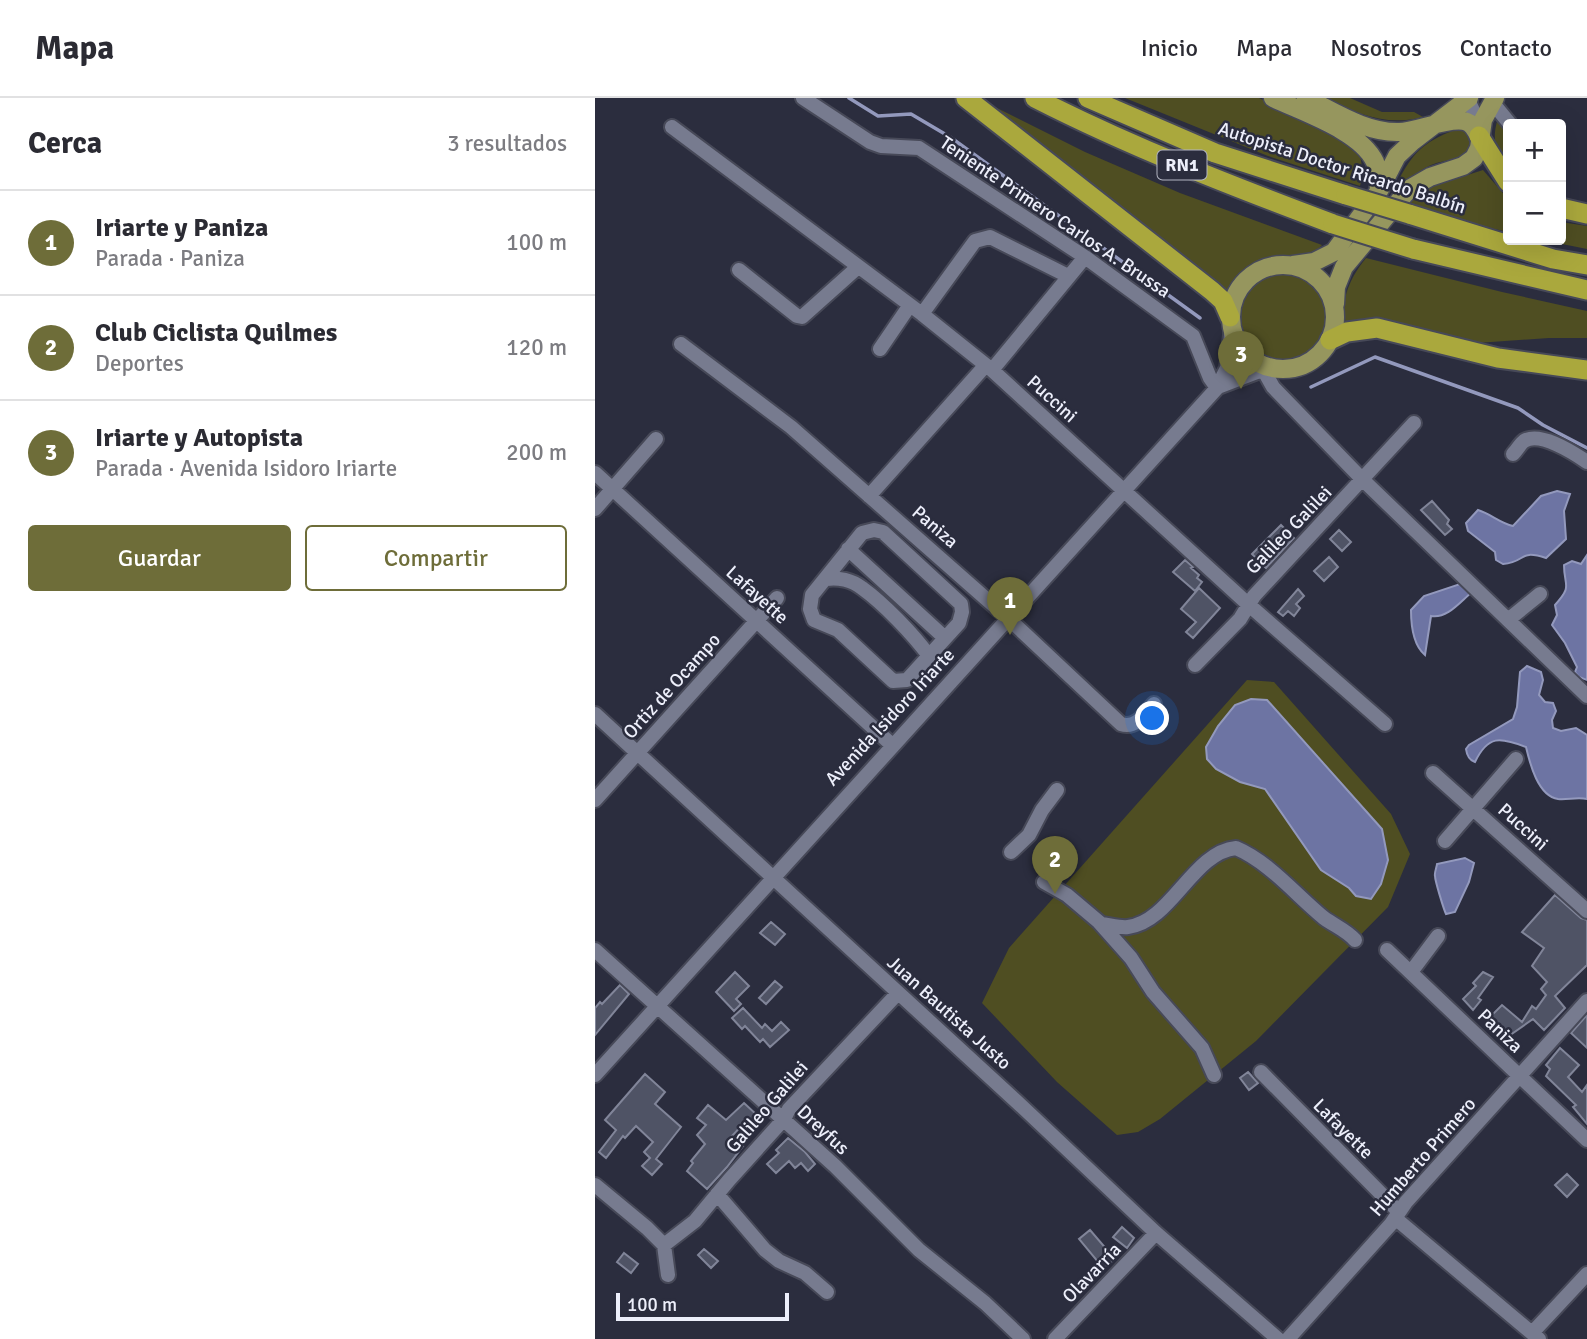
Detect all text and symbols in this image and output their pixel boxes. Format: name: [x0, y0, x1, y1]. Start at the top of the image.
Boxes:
text: Mapa: [35, 28, 114, 69]
text: Inicio: [1141, 33, 1198, 63]
text: Mapa: [1236, 33, 1292, 63]
text: Nosotros: [1330, 33, 1422, 63]
text: Contacto: [1460, 33, 1552, 63]
street label: Autopista Doctor Ricardo Balbín: [1215, 117, 1469, 219]
map controls: [1503, 119, 1566, 245]
button: +: [1503, 119, 1566, 182]
text: Cerca: [28, 125, 102, 162]
text: 3 resultados: [447, 129, 567, 158]
street label: Teniente Primero Carlos A. Brussa: [935, 131, 1175, 303]
road number: RN1: [1157, 150, 1207, 180]
button: −: [1503, 182, 1566, 245]
text: Iriarte y Paniza: [95, 212, 268, 244]
text: 1: [45, 228, 57, 257]
text: 100 m: [506, 228, 567, 257]
text: Parada · Paniza: [95, 244, 245, 273]
text: Club Ciclista Quilmes: [95, 317, 337, 349]
pin: 3: [1218, 331, 1264, 389]
text: 2: [45, 333, 57, 362]
text: 120 m: [506, 333, 567, 362]
text: Deportes: [95, 349, 184, 378]
street label: Puccini: [1022, 370, 1082, 428]
text: Iriarte y Autopista: [95, 422, 303, 454]
text: 3: [45, 438, 57, 467]
text: 200 m: [506, 438, 567, 467]
text: Parada · Avenida Isidoro Iriarte: [95, 454, 397, 483]
street label: Galileo Galilei: [1241, 481, 1337, 579]
street label: Paniza: [907, 500, 963, 554]
button: Guardar: [28, 525, 291, 591]
button: Compartir: [305, 525, 567, 591]
street label: Lafayette: [721, 561, 793, 629]
pin: 1: [987, 577, 1033, 635]
street label: Ortiz de Ocampo: [618, 628, 726, 744]
street label: Avenida Isidoro Iriarte: [820, 643, 960, 791]
your location: [1135, 701, 1169, 735]
street label: Puccini: [1493, 798, 1553, 856]
pin: 2: [1032, 836, 1078, 894]
street label: Juan Bautista Justo: [882, 951, 1016, 1075]
street label: Paniza: [1472, 1004, 1528, 1058]
street label: Galileo Galilei: [721, 1056, 813, 1158]
street label: Humberto Primero: [1365, 1092, 1481, 1221]
street label: Lafayette: [1308, 1094, 1378, 1164]
street label: Dreyfus: [792, 1100, 854, 1160]
street label: Olavarría: [1057, 1238, 1127, 1308]
scale bar: [616, 1290, 789, 1322]
text: 100 m: [627, 1293, 677, 1317]

